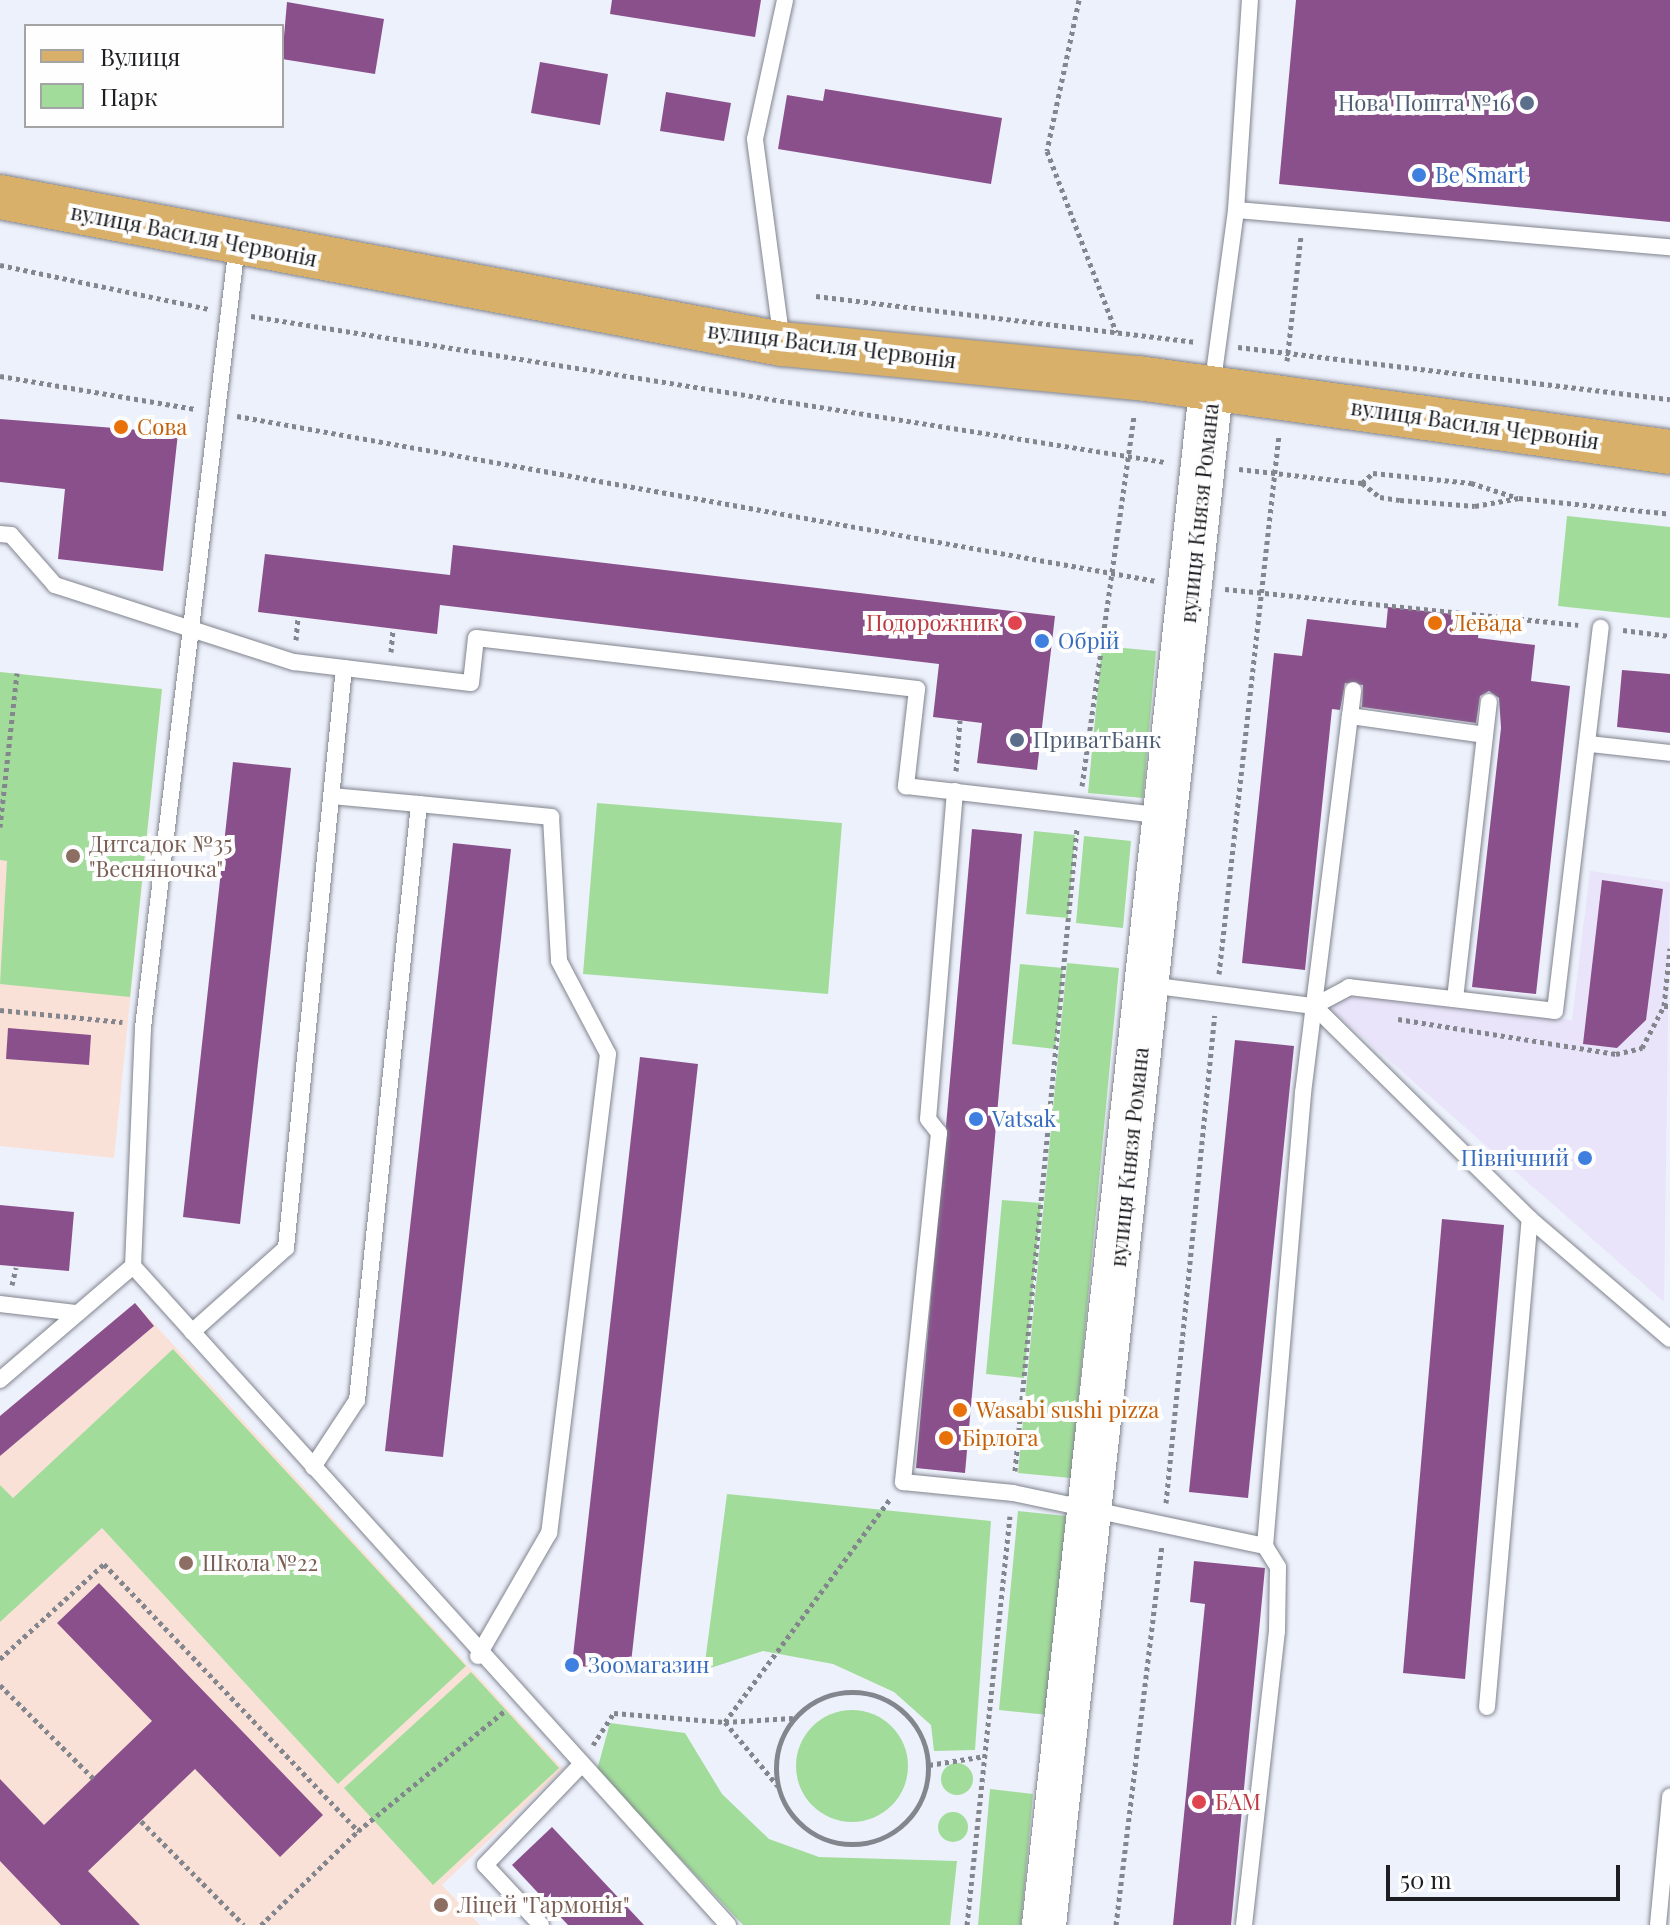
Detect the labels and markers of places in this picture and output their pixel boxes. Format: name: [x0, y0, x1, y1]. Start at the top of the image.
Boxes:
place label: Нова Пошта №16: [1338, 90, 1511, 116]
marker: Нова Пошта №16: [1518, 94, 1536, 112]
place label: Be Smart: [1435, 162, 1525, 188]
marker: Be Smart: [1410, 166, 1428, 184]
place label: Сова: [137, 414, 187, 440]
marker: Сова: [112, 418, 130, 436]
place label: Подорожник: [866, 610, 999, 636]
place label: Левада: [1451, 610, 1522, 636]
marker: Подорожник: [1006, 614, 1024, 632]
marker: Левада: [1426, 614, 1444, 632]
place label: Обрій: [1058, 628, 1120, 654]
marker: Обрій: [1033, 632, 1051, 650]
place label: ПриватБанк: [1033, 727, 1161, 753]
marker: ПриватБанк: [1008, 731, 1026, 749]
place label: Дитсадок №35 "Весняночка": [89, 830, 232, 882]
marker: Дитсадок №35 "Весняночка": [64, 847, 82, 865]
place label: Vatsak: [992, 1106, 1056, 1132]
marker: Vatsak: [967, 1110, 985, 1128]
place label: Північний: [1461, 1145, 1569, 1171]
marker: Північний: [1576, 1149, 1594, 1167]
place label: Wasabi sushi pizza: [976, 1397, 1159, 1423]
marker: Wasabi sushi pizza: [951, 1401, 969, 1419]
place label: Бірлога: [962, 1425, 1038, 1451]
marker: Бірлога: [937, 1429, 955, 1447]
place label: Школа №22: [202, 1550, 318, 1576]
marker: Школа №22: [177, 1554, 195, 1572]
place label: Зоомагазин: [588, 1652, 709, 1678]
marker: Зоомагазин: [563, 1656, 581, 1674]
place label: БАМ: [1215, 1789, 1261, 1815]
marker: БАМ: [1190, 1793, 1208, 1811]
place label: Ліцей "Гармонія": [457, 1892, 630, 1918]
marker: Ліцей "Гармонія": [432, 1896, 450, 1914]

